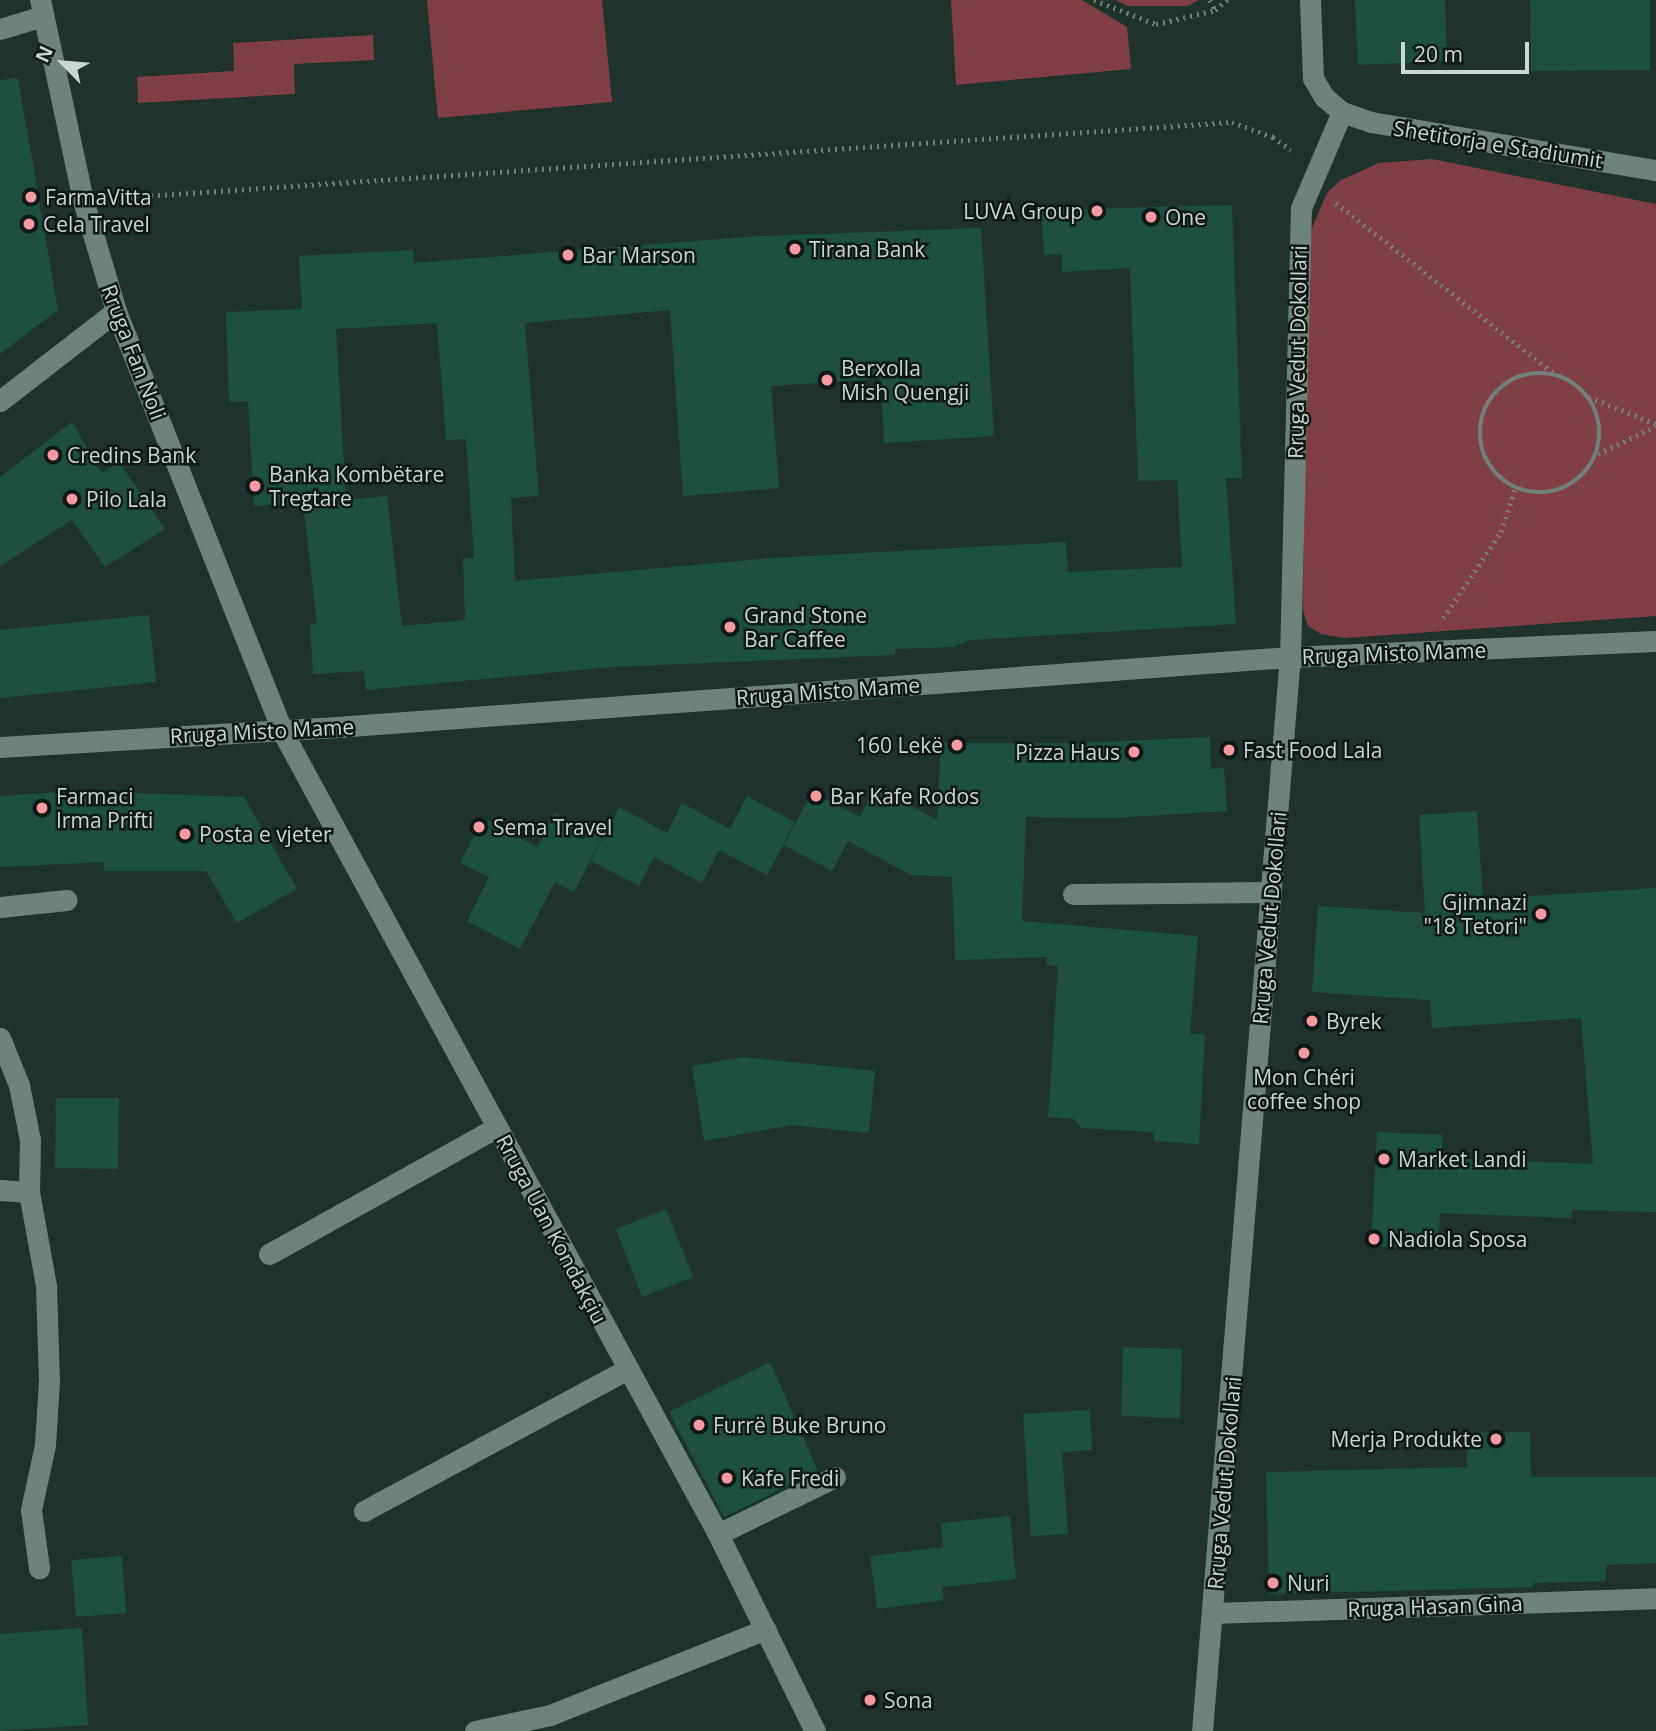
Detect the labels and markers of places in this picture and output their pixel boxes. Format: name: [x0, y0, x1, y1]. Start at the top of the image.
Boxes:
place label: FarmaVitta: [45, 184, 152, 210]
marker: FarmaVitta: [23, 189, 39, 205]
place label: LUVA Group: [963, 198, 1083, 224]
marker: LUVA Group: [1089, 203, 1105, 219]
place label: One: [1165, 204, 1206, 230]
marker: One: [1143, 209, 1159, 225]
place label: Cela Travel: [43, 211, 150, 237]
marker: Cela Travel: [21, 216, 37, 232]
place label: Tirana Bank: [809, 236, 925, 262]
marker: Tirana Bank: [787, 241, 803, 257]
place label: Bar Marson: [582, 242, 696, 268]
marker: Bar Marson: [560, 247, 576, 263]
place label: Berxolla Mish Quengji: [841, 355, 969, 405]
marker: Berxolla Mish Quengji: [819, 372, 835, 388]
place label: Credins Bank: [67, 442, 196, 468]
marker: Credins Bank: [45, 447, 61, 463]
place label: Banka Kombëtare Tregtare: [269, 461, 444, 511]
marker: Banka Kombëtare Tregtare: [247, 478, 263, 494]
place label: Pilo Lala: [86, 486, 167, 512]
marker: Pilo Lala: [64, 491, 80, 507]
place label: Grand Stone Bar Caffee: [744, 602, 867, 652]
marker: Grand Stone Bar Caffee: [722, 619, 738, 635]
place label: 160 Lekë: [856, 732, 943, 758]
marker: 160 Lekë: [949, 737, 965, 753]
place label: Fast Food Lala: [1243, 737, 1382, 763]
place label: Pizza Haus: [1015, 739, 1120, 765]
marker: Fast Food Lala: [1221, 742, 1237, 758]
marker: Pizza Haus: [1126, 744, 1142, 760]
place label: Farmaci Irma Prifti: [56, 783, 153, 833]
place label: Bar Kafe Rodos: [830, 783, 979, 809]
marker: Bar Kafe Rodos: [808, 788, 824, 804]
marker: Farmaci Irma Prifti: [34, 800, 50, 816]
place label: Sema Travel: [493, 814, 612, 840]
marker: Sema Travel: [471, 819, 487, 835]
place label: Posta e vjeter: [199, 821, 332, 847]
marker: Posta e vjeter: [177, 826, 193, 842]
place label: Gjimnazi "18 Tetori": [1423, 889, 1527, 939]
marker: Gjimnazi "18 Tetori": [1533, 906, 1549, 922]
place label: Byrek: [1326, 1008, 1381, 1034]
marker: Byrek: [1304, 1013, 1320, 1029]
marker: Mon Chéri coffee shop: [1296, 1045, 1312, 1061]
place label: Mon Chéri coffee shop: [1247, 1064, 1361, 1114]
place label: Market Landi: [1398, 1146, 1527, 1172]
marker: Market Landi: [1376, 1151, 1392, 1167]
place label: Nadiola Sposa: [1388, 1226, 1527, 1252]
marker: Nadiola Sposa: [1366, 1231, 1382, 1247]
place label: Furrë Buke Bruno: [713, 1412, 886, 1438]
marker: Furrë Buke Bruno: [691, 1417, 707, 1433]
place label: Merja Produkte: [1330, 1426, 1482, 1452]
marker: Merja Produkte: [1488, 1431, 1504, 1447]
place label: Kafe Fredi: [741, 1465, 839, 1491]
marker: Kafe Fredi: [719, 1470, 735, 1486]
place label: Nuri: [1287, 1570, 1330, 1596]
marker: Nuri: [1265, 1575, 1281, 1591]
place label: Sona: [884, 1687, 933, 1713]
marker: Sona: [862, 1692, 878, 1708]

